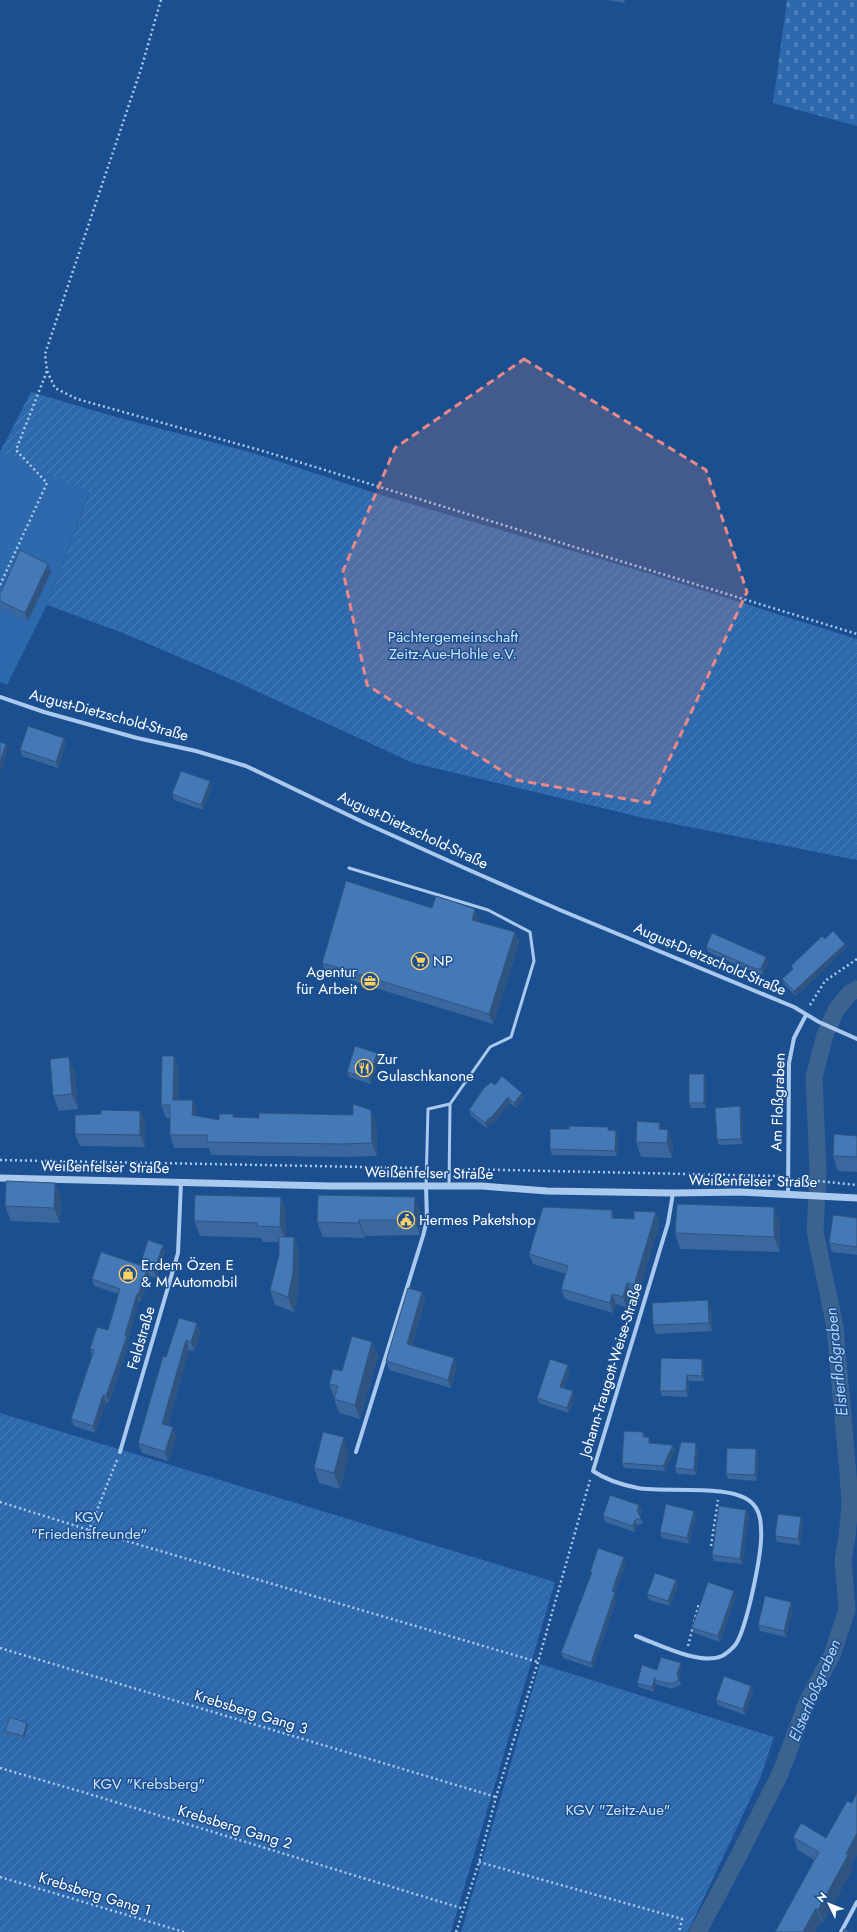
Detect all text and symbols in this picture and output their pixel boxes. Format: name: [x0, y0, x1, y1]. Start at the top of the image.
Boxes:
park label: Pächtergemeinschaft Zeitz-Aue-Hohle e.V.: [388, 626, 519, 665]
street label: August-Dietzschold-Straße: [27, 683, 191, 747]
street label: August-Dietzschold-Straße: [334, 785, 492, 875]
street label: August-Dietzschold-Straße: [630, 917, 790, 1001]
place label: NP: [433, 950, 453, 972]
supermarket icon: NP: [410, 951, 430, 971]
place label: Agentur für Arbeit: [296, 961, 358, 1000]
office icon: Agentur für Arbeit: [360, 971, 380, 991]
place label: Zur Gulaschkanone: [377, 1048, 474, 1087]
street label: Am Floßgraben: [765, 1052, 791, 1152]
restaurant icon: Zur Gulaschkanone: [354, 1058, 374, 1078]
street label: Weißenfelser Straße: [41, 1155, 170, 1179]
street label: Weißenfelser Straße: [365, 1161, 494, 1185]
street label: Weißenfelser Straße: [689, 1169, 818, 1193]
place label: Hermes Paketshop: [419, 1209, 536, 1231]
public building icon: Hermes Paketshop: [396, 1210, 416, 1230]
place label: Erdem Özen E & M Automobil: [141, 1254, 237, 1293]
shop icon: Erdem Özen E & M Automobil: [118, 1264, 138, 1284]
street label: Johann-Traugott-Weise-Straße: [573, 1280, 648, 1462]
street label: Feldstraße: [121, 1303, 161, 1372]
water label: Elsterfloßgraben: [819, 1307, 854, 1417]
park label: KGV "Friedensfreunde": [31, 1506, 147, 1545]
water label: Elsterfloßgraben: [783, 1636, 846, 1745]
street label: Krebsberg Gang 3: [191, 1684, 311, 1740]
park label: KGV "Krebsberg": [93, 1773, 205, 1795]
street label: Krebsberg Gang 2: [175, 1799, 295, 1855]
park label: KGV "Zeitz-Aue": [565, 1799, 671, 1821]
street label: Krebsberg Gang 1: [36, 1866, 154, 1922]
north arrow: [809, 1884, 849, 1924]
text: N: [813, 1889, 831, 1906]

